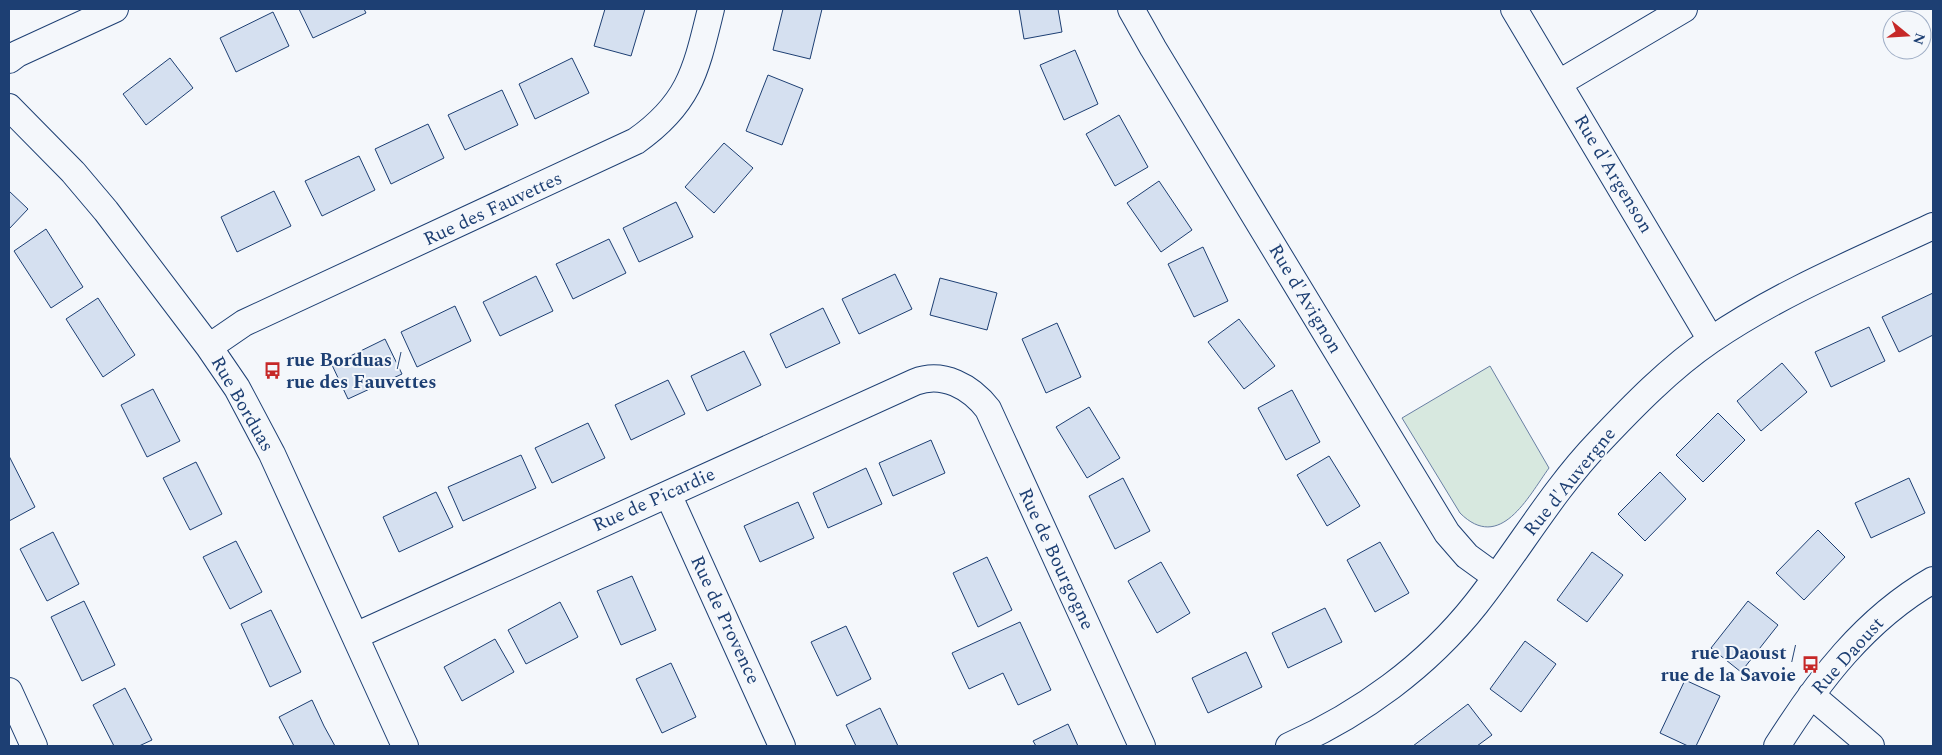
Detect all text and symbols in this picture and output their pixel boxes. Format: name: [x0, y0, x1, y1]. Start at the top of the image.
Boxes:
north arrow: [1882, 10, 1932, 60]
text: N: [1907, 30, 1931, 48]
street label: Rue d'Argenson: [1566, 109, 1660, 239]
street label: Rue des Fauvettes: [419, 164, 567, 254]
street label: Rue d'Avignon: [1261, 239, 1349, 359]
place label: rue Borduas / rue des Fauvettes: [286, 346, 437, 397]
street label: Rue Borduas: [203, 351, 281, 457]
bus stop icon: rue Borduas / rue des Fauvettes: [262, 361, 282, 381]
street label: Rue d'Auvergne: [1517, 421, 1623, 543]
street label: Rue de Picardie: [588, 460, 720, 540]
street label: Rue de Bourgogne: [1010, 483, 1102, 635]
street label: Rue de Provence: [682, 551, 768, 689]
street label: Rue Daoust: [1805, 610, 1891, 702]
place label: rue Daoust / rue de la Savoie: [1661, 639, 1796, 690]
bus stop icon: rue Daoust / rue de la Savoie: [1800, 654, 1820, 674]

